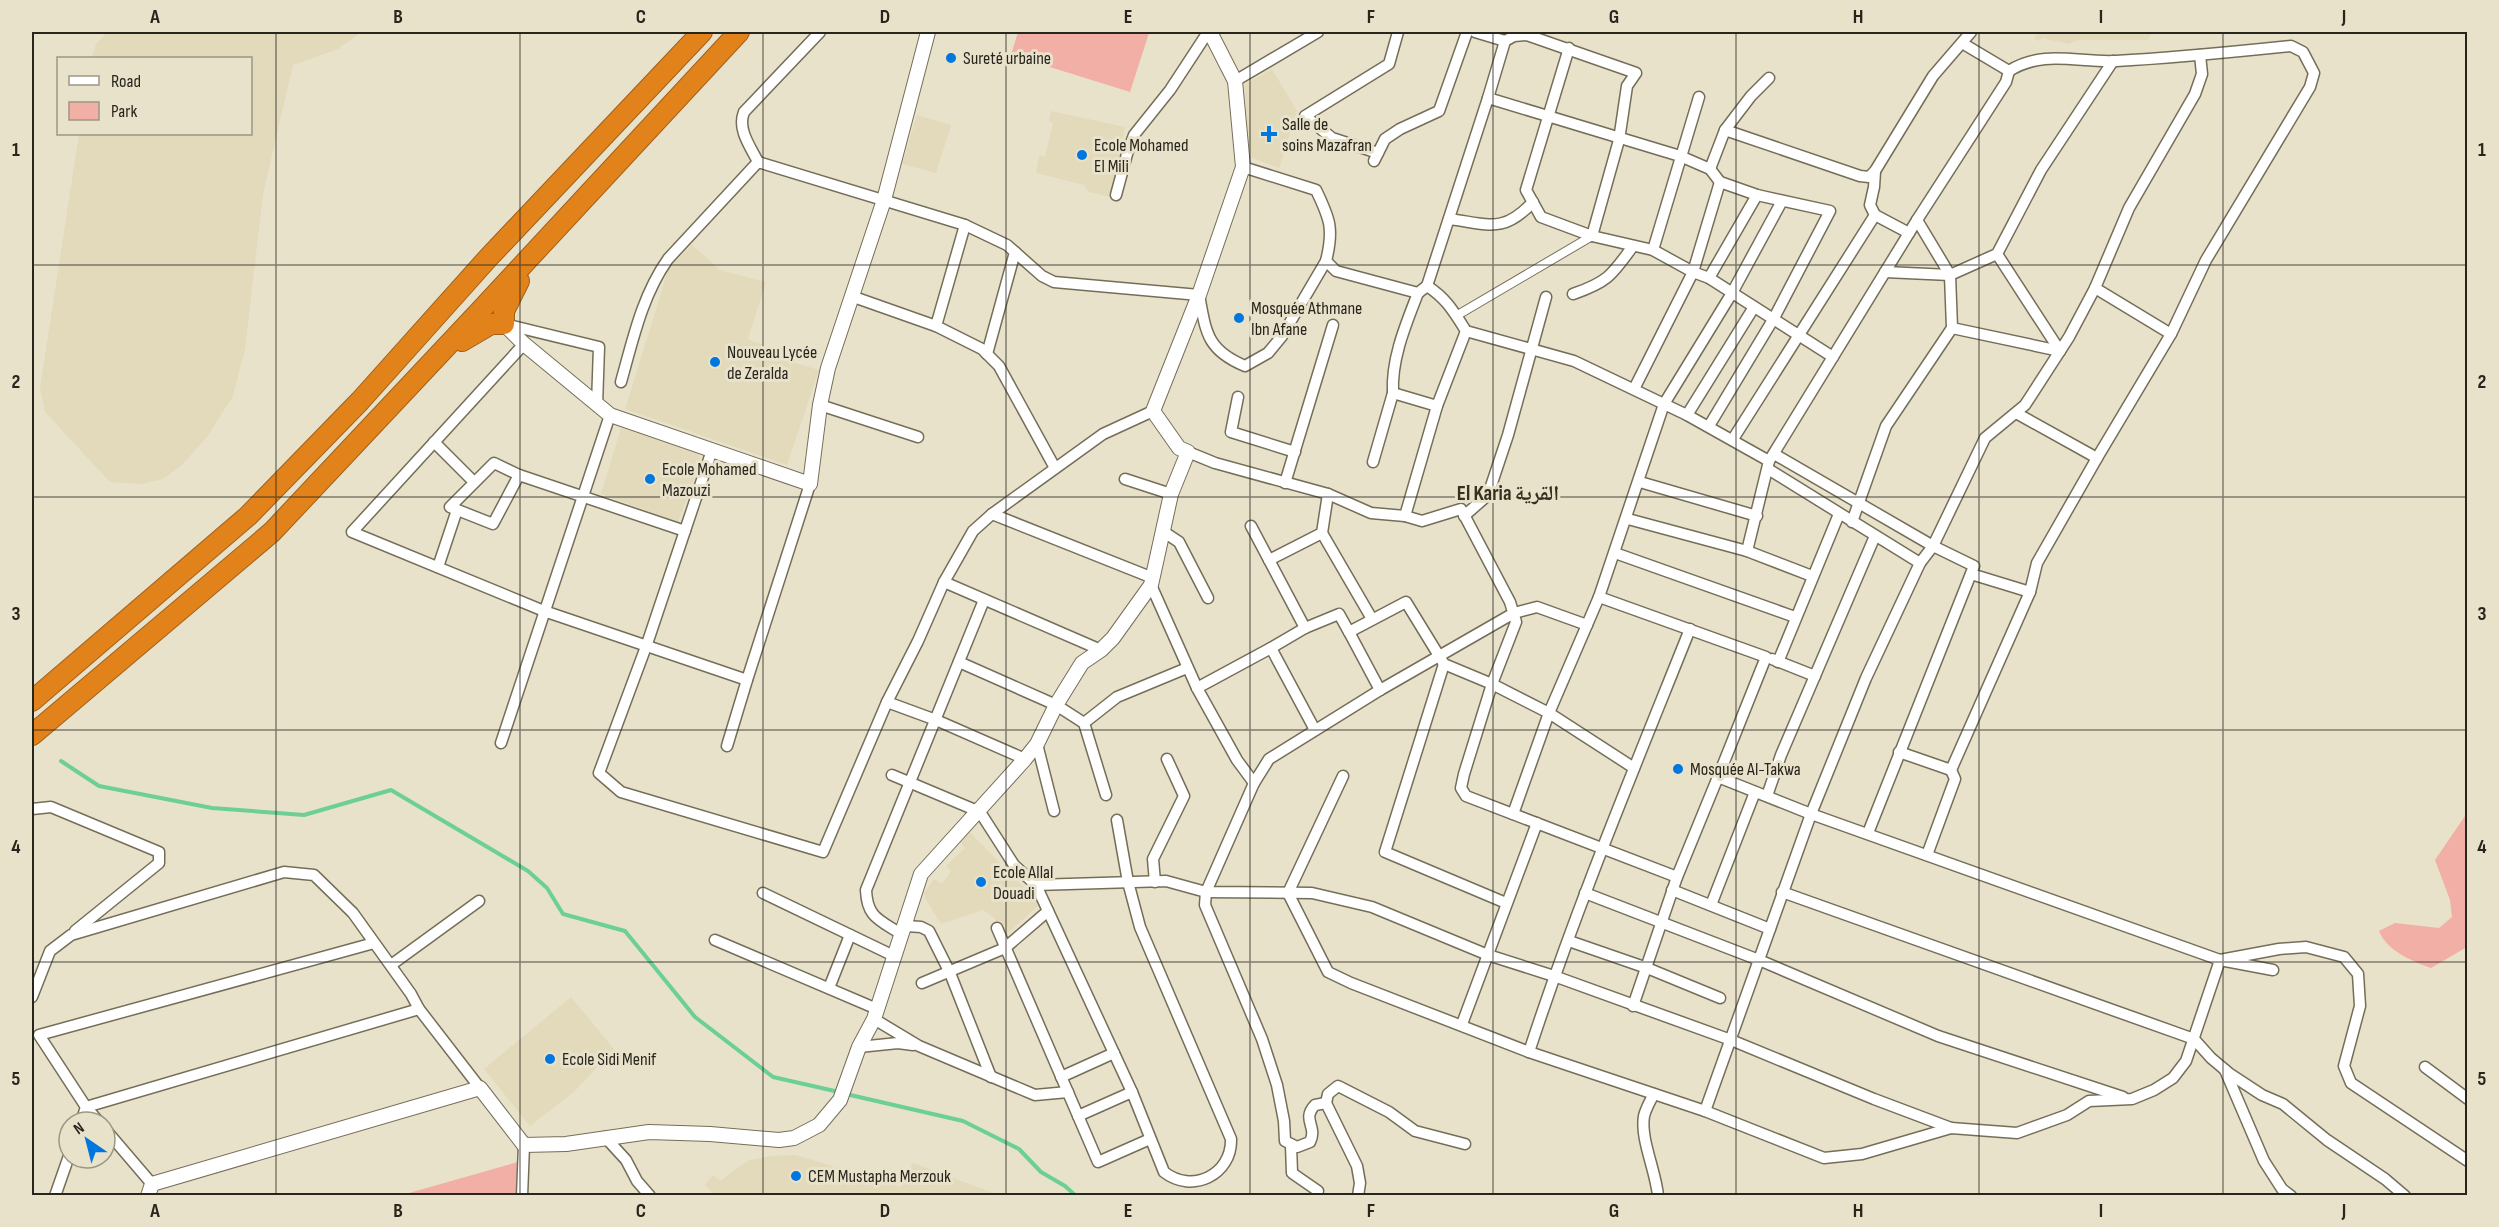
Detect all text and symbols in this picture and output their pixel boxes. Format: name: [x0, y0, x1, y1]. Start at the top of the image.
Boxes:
text: A: [149, 5, 160, 29]
text: B: [393, 5, 403, 29]
text: C: [636, 5, 646, 29]
text: D: [880, 5, 890, 29]
text: E: [1124, 5, 1132, 29]
text: F: [1367, 5, 1375, 29]
text: G: [1609, 5, 1619, 29]
text: H: [1853, 5, 1863, 29]
text: I: [2099, 5, 2103, 29]
text: J: [2341, 5, 2346, 29]
place label: Sureté urbaine: [963, 48, 1051, 69]
marker: Sureté urbaine: [944, 51, 958, 65]
legend: [57, 57, 252, 135]
text: Road: [111, 71, 141, 92]
text: Park: [111, 101, 137, 122]
place label: Salle de soins Mazafran: [1282, 114, 1372, 156]
marker: Salle de soins Mazafran: [1260, 125, 1278, 143]
place label: Ecole Mohamed El Mili: [1094, 135, 1188, 177]
text: 1: [12, 138, 20, 162]
text: 1: [2478, 138, 2486, 162]
marker: Ecole Mohamed El Mili: [1075, 148, 1089, 162]
place label: Mosquée Athmane Ibn Afane: [1251, 298, 1362, 340]
marker: Mosquée Athmane Ibn Afane: [1232, 311, 1246, 325]
place label: Nouveau Lycée de Zeralda: [727, 342, 817, 384]
marker: Nouveau Lycée de Zeralda: [708, 355, 722, 369]
text: 2: [12, 370, 20, 394]
text: 2: [2478, 370, 2486, 394]
place label: Ecole Mohamed Mazouzi: [662, 459, 756, 501]
marker: Ecole Mohamed Mazouzi: [643, 472, 657, 486]
district label: El Karia القرية: [1457, 481, 1559, 506]
text: 3: [12, 602, 21, 626]
text: 3: [2478, 602, 2487, 626]
place label: Mosquée Al-Takwa: [1690, 759, 1801, 780]
marker: Mosquée Al-Takwa: [1671, 762, 1685, 776]
text: 4: [11, 835, 21, 859]
text: 4: [2477, 835, 2487, 859]
place label: Ecole Allal Douadi: [993, 862, 1053, 904]
marker: Ecole Allal Douadi: [974, 875, 988, 889]
place label: Ecole Sidi Menif: [562, 1049, 657, 1070]
marker: Ecole Sidi Menif: [543, 1052, 557, 1066]
text: 5: [12, 1067, 21, 1091]
text: 5: [2478, 1067, 2487, 1091]
north arrow: [57, 1110, 117, 1170]
text: N: [70, 1119, 88, 1139]
place label: CEM Mustapha Merzouk: [808, 1166, 951, 1187]
marker: CEM Mustapha Merzouk: [789, 1169, 803, 1183]
text: A: [149, 1199, 160, 1223]
text: B: [393, 1199, 403, 1223]
text: C: [636, 1199, 646, 1223]
text: D: [880, 1199, 890, 1223]
text: E: [1124, 1199, 1132, 1223]
text: F: [1367, 1199, 1375, 1223]
text: G: [1609, 1199, 1619, 1223]
text: H: [1853, 1199, 1863, 1223]
text: I: [2099, 1199, 2103, 1223]
text: J: [2341, 1199, 2346, 1223]

